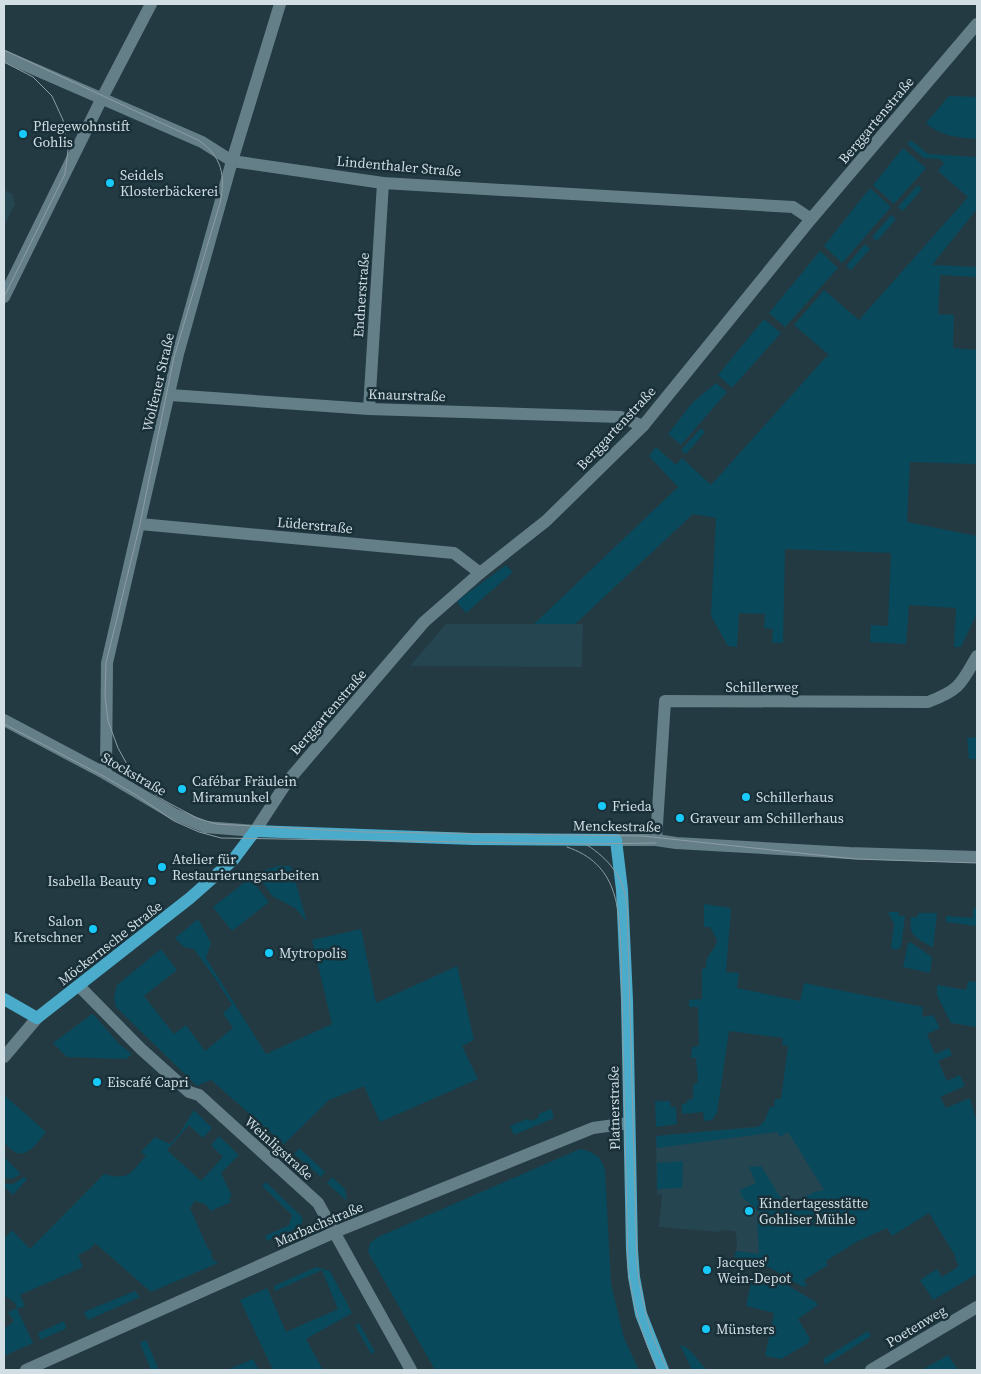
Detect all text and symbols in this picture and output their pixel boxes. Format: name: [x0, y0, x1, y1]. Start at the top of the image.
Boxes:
street label: Berggartenstraße: [834, 72, 918, 168]
place label: Pflegewohnstift Gohlis: [33, 116, 130, 152]
marker: Pflegewohnstift Gohlis: [17, 128, 29, 140]
street label: Lindenthaler Straße: [336, 151, 462, 181]
place label: Seidels Klosterbäckerei: [120, 165, 218, 201]
marker: Seidels Klosterbäckerei: [104, 177, 116, 189]
street label: Endnerstraße: [348, 252, 374, 338]
street label: Wolfener Straße: [137, 331, 179, 433]
street label: Berggartenstraße: [572, 382, 660, 474]
street label: Knaurstraße: [368, 384, 446, 406]
street label: Lüderstraße: [276, 512, 354, 538]
street label: Berggartenstraße: [285, 665, 371, 759]
street label: Schillerweg: [726, 677, 798, 697]
street label: Stockstraße: [98, 747, 170, 801]
place label: Cafébar Fräulein Miramunkel: [192, 771, 297, 807]
marker: Cafébar Fräulein Miramunkel: [176, 783, 188, 795]
place label: Schillerhaus: [756, 787, 833, 807]
marker: Schillerhaus: [740, 791, 752, 803]
place label: Frieda: [612, 796, 653, 816]
marker: Frieda: [596, 800, 608, 812]
place label: Graveur am Schillerhaus: [690, 808, 844, 828]
marker: Graveur am Schillerhaus: [674, 812, 686, 824]
street label: Menckestraße: [573, 815, 661, 837]
place label: Atelier für Restaurierungsarbeiten: [172, 849, 320, 885]
marker: Atelier für Restaurierungsarbeiten: [156, 861, 168, 873]
place label: Isabella Beauty: [47, 871, 143, 891]
marker: Isabella Beauty: [146, 875, 158, 887]
street label: Möckernsche Straße: [54, 896, 166, 990]
place label: Salon Kretschner: [13, 911, 84, 947]
marker: Salon Kretschner: [87, 923, 99, 935]
place label: Mytropolis: [279, 943, 347, 963]
marker: Mytropolis: [263, 947, 275, 959]
street label: Platnerstraße: [603, 1066, 625, 1150]
place label: Eiscafé Capri: [107, 1072, 189, 1092]
marker: Eiscafé Capri: [91, 1076, 103, 1088]
street label: Weinligstraße: [240, 1112, 318, 1184]
place label: Kindertagesstätte Gohliser Mühle: [759, 1193, 868, 1229]
street label: Marbachstraße: [272, 1196, 366, 1252]
marker: Kindertagesstätte Gohliser Mühle: [743, 1205, 755, 1217]
place label: Jacques' Wein-Depot: [716, 1252, 791, 1288]
marker: Jacques' Wein-Depot: [701, 1264, 713, 1276]
street label: Poetenweg: [882, 1300, 950, 1352]
place label: Münsters: [716, 1319, 775, 1339]
marker: Münsters: [700, 1323, 712, 1335]

